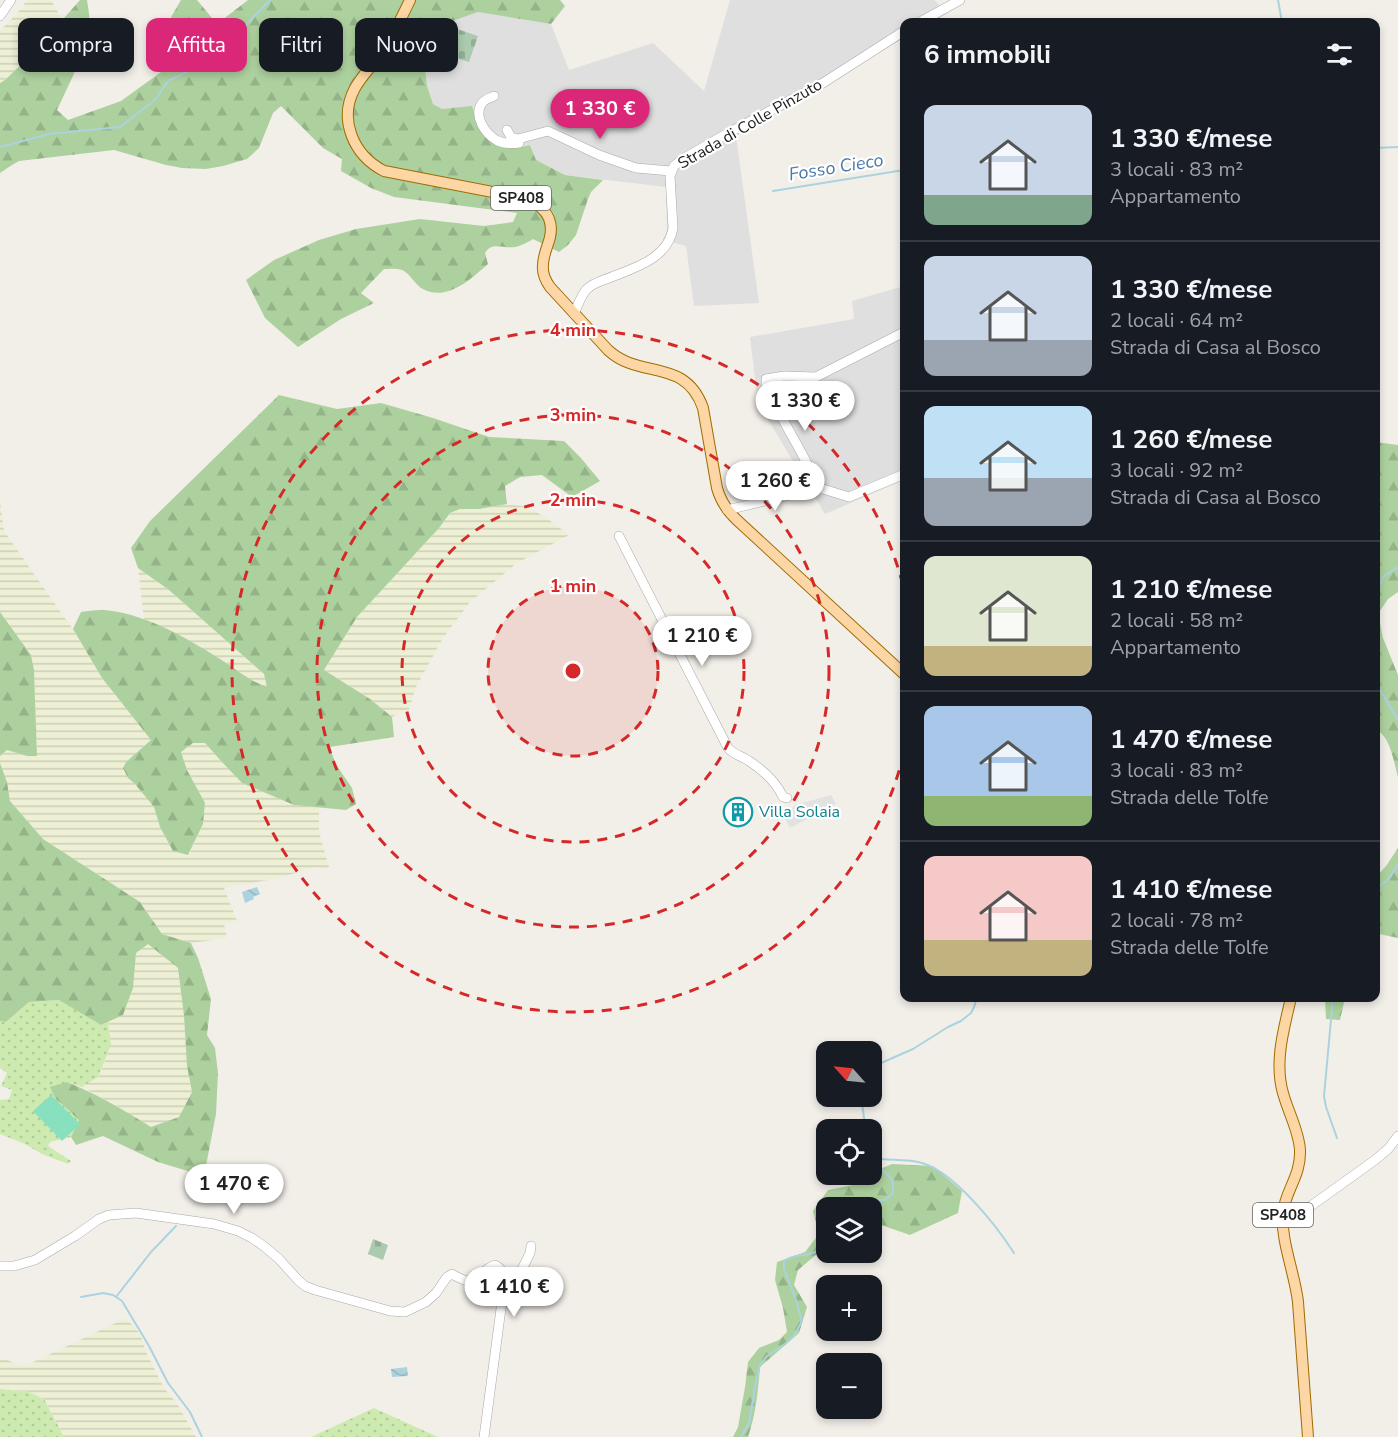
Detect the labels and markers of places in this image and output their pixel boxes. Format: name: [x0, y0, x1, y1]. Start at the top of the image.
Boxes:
pin: 1 330 €: [545, 89, 655, 140]
pin: 1 330 €: [750, 381, 860, 432]
pin: 1 260 €: [720, 461, 830, 512]
pin: 1 210 €: [647, 616, 757, 667]
centre of rings: [563, 661, 583, 681]
building icon: Villa Solaia: [722, 796, 754, 828]
place label: Villa Solaia: [758, 801, 840, 823]
pin: 1 470 €: [179, 1164, 289, 1215]
pin: 1 410 €: [459, 1267, 569, 1318]

